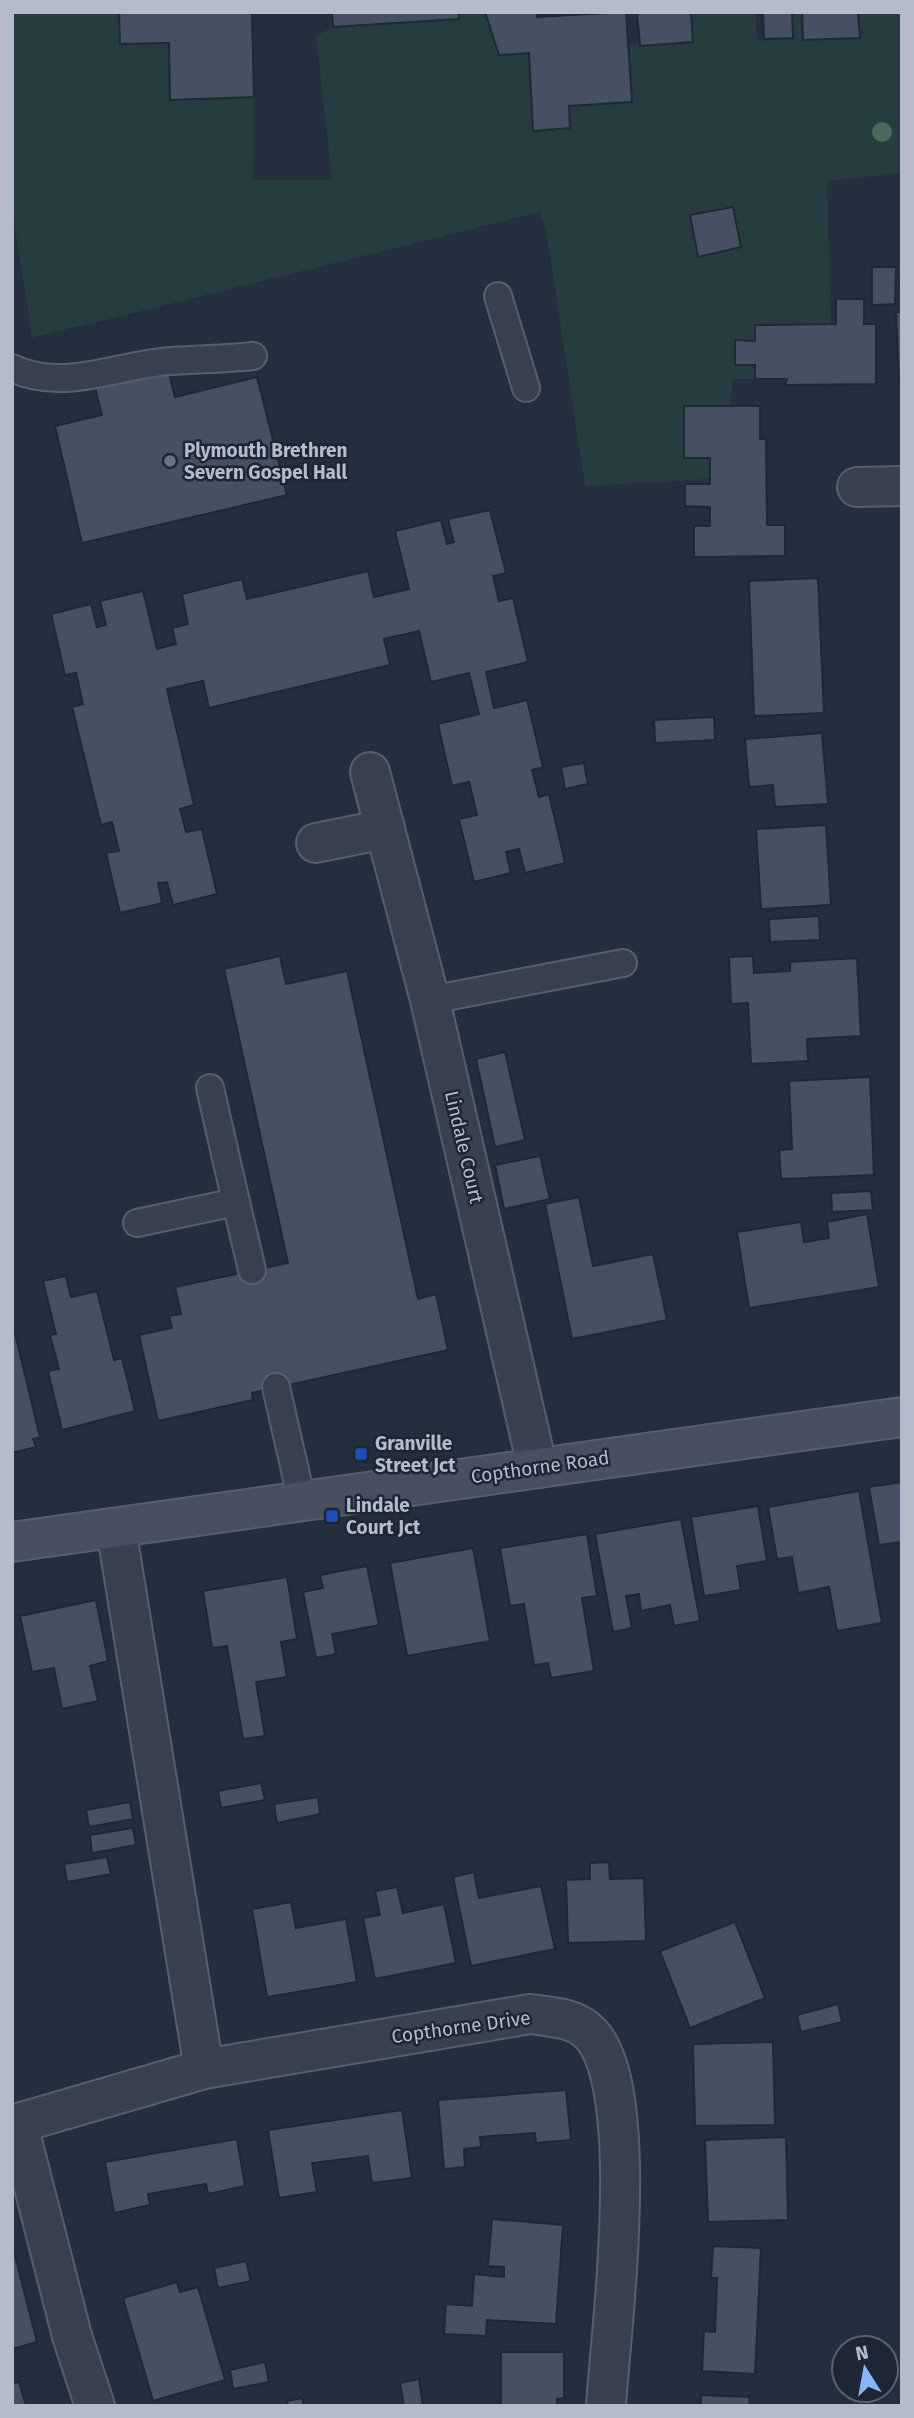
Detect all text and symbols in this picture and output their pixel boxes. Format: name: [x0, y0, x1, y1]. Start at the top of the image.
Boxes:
place label: Plymouth Brethren Severn Gospel Hall: [184, 439, 347, 484]
marker: Plymouth Brethren Severn Gospel Hall: [162, 453, 178, 469]
street label: Lindale Court: [440, 1088, 488, 1206]
place label: Granville Street Jct: [375, 1432, 456, 1477]
marker: Granville Street Jct: [353, 1446, 369, 1462]
street label: Copthorne Road: [469, 1446, 611, 1488]
place label: Lindale Court Jct: [346, 1494, 421, 1539]
marker: Lindale Court Jct: [324, 1508, 340, 1524]
street label: Copthorne Drive: [390, 2006, 532, 2048]
north arrow: [830, 2334, 900, 2404]
text: N: [853, 2340, 870, 2365]

